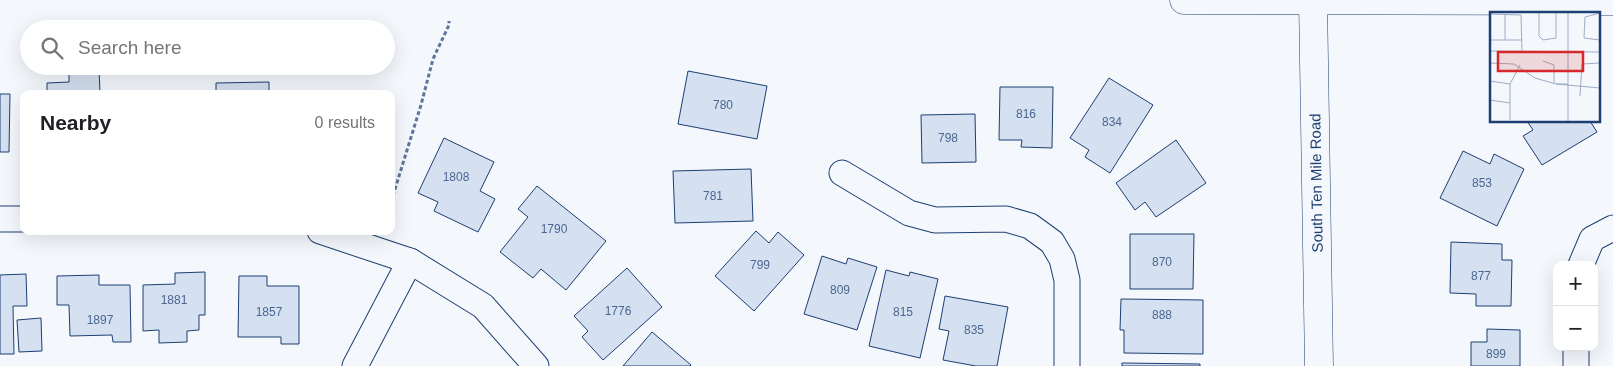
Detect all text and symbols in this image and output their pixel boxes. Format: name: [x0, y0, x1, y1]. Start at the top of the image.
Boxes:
inset map: [1490, 12, 1600, 122]
search box: [20, 20, 395, 75]
icon: search: [38, 34, 66, 62]
text: Search here: [78, 37, 182, 58]
house number: 780: [713, 98, 733, 112]
house number: 816: [1016, 107, 1036, 121]
text: Nearby: [40, 111, 111, 134]
street label: South Ten Mile Road: [1306, 113, 1326, 253]
text: 0 results: [315, 114, 375, 131]
house number: 834: [1102, 115, 1122, 129]
house number: 798: [938, 131, 958, 145]
house number: 1808: [443, 170, 470, 184]
house number: 853: [1472, 176, 1492, 190]
house number: 781: [703, 189, 723, 203]
house number: 1790: [541, 222, 568, 236]
house number: 870: [1152, 255, 1172, 269]
house number: 799: [750, 258, 770, 272]
map controls: [1553, 261, 1598, 351]
button: +: [1553, 261, 1598, 306]
house number: 877: [1471, 269, 1491, 283]
house number: 809: [830, 283, 850, 297]
house number: 1881: [161, 293, 188, 307]
house number: 1776: [605, 304, 632, 318]
house number: 1857: [256, 305, 283, 319]
house number: 815: [893, 305, 913, 319]
button: −: [1553, 306, 1598, 351]
house number: 888: [1152, 308, 1172, 322]
house number: 1897: [87, 313, 114, 327]
house number: 835: [964, 323, 984, 337]
house number: 899: [1486, 347, 1506, 361]

